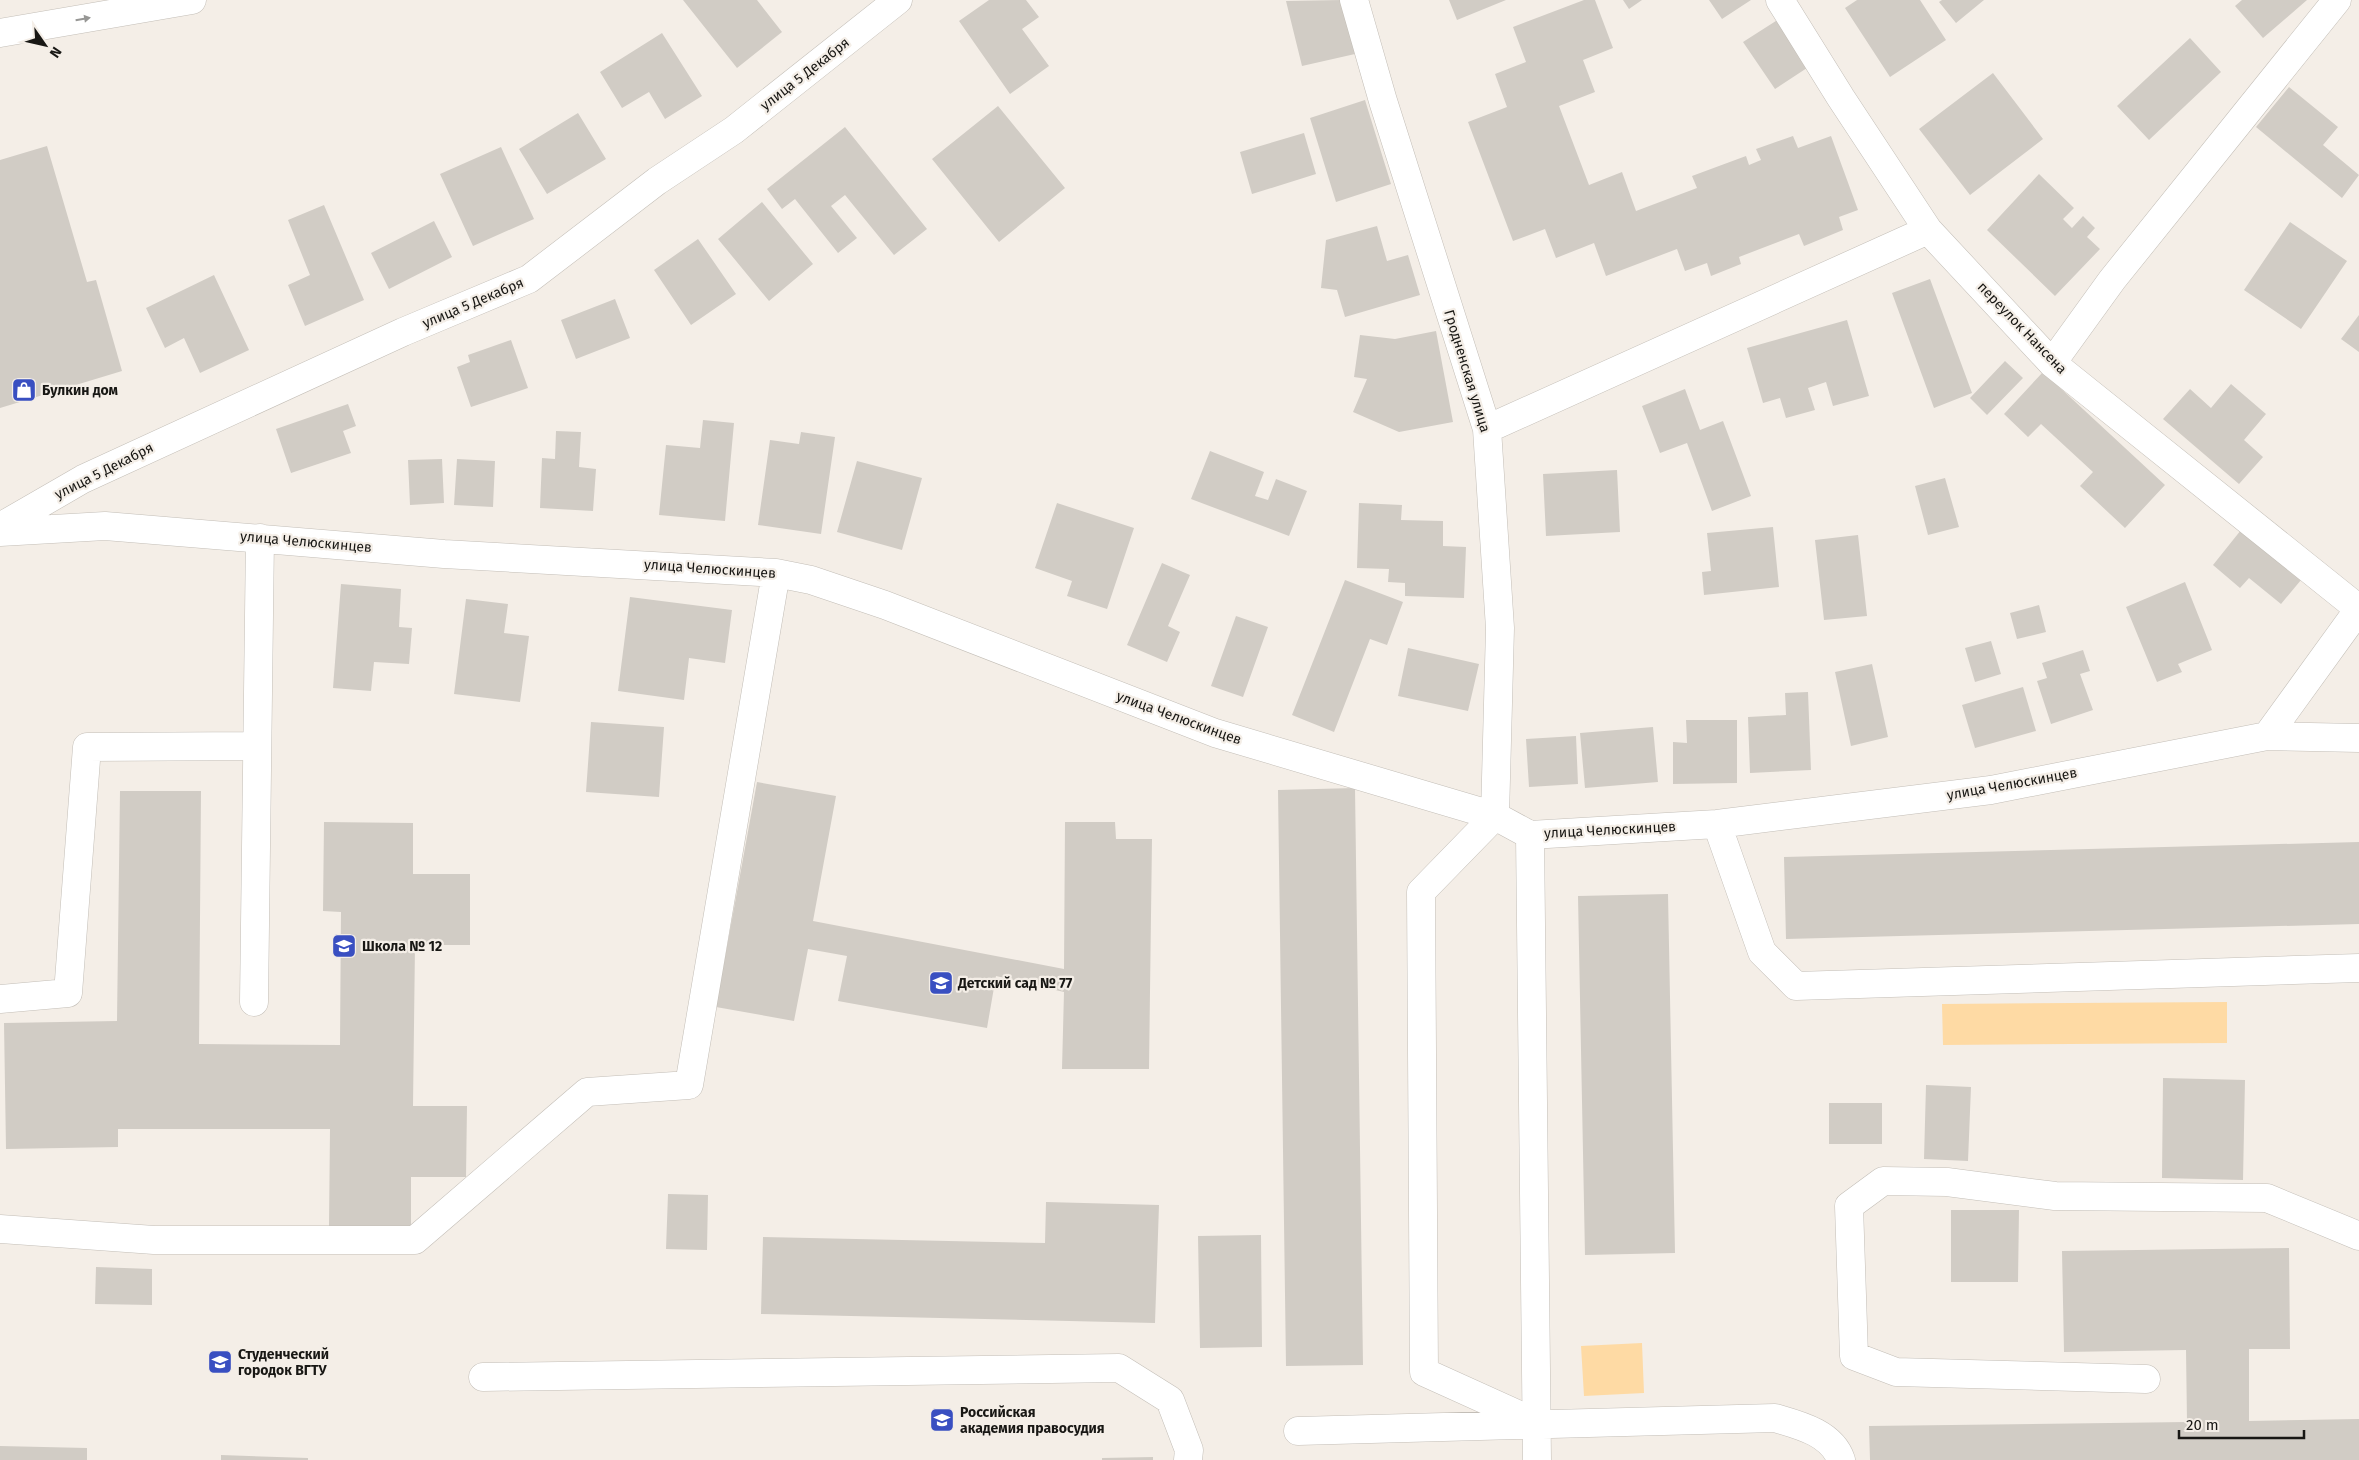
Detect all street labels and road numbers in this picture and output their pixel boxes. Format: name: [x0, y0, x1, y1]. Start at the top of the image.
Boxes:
street label: улица 5 Декабря: [757, 34, 853, 114]
street label: улица 5 Декабря: [420, 274, 526, 332]
street label: переулок Нансена: [1974, 279, 2070, 377]
street label: Гродненская улица: [1440, 308, 1494, 434]
street label: улица 5 Декабря: [52, 439, 156, 503]
street label: улица Челюскинцев: [239, 528, 373, 556]
street label: улица Челюскинцев: [644, 556, 777, 582]
street label: улица Челюскинцев: [1114, 687, 1244, 749]
street label: улица Челюскинцев: [1945, 764, 2079, 804]
street label: улица Челюскинцев: [1544, 818, 1676, 842]

